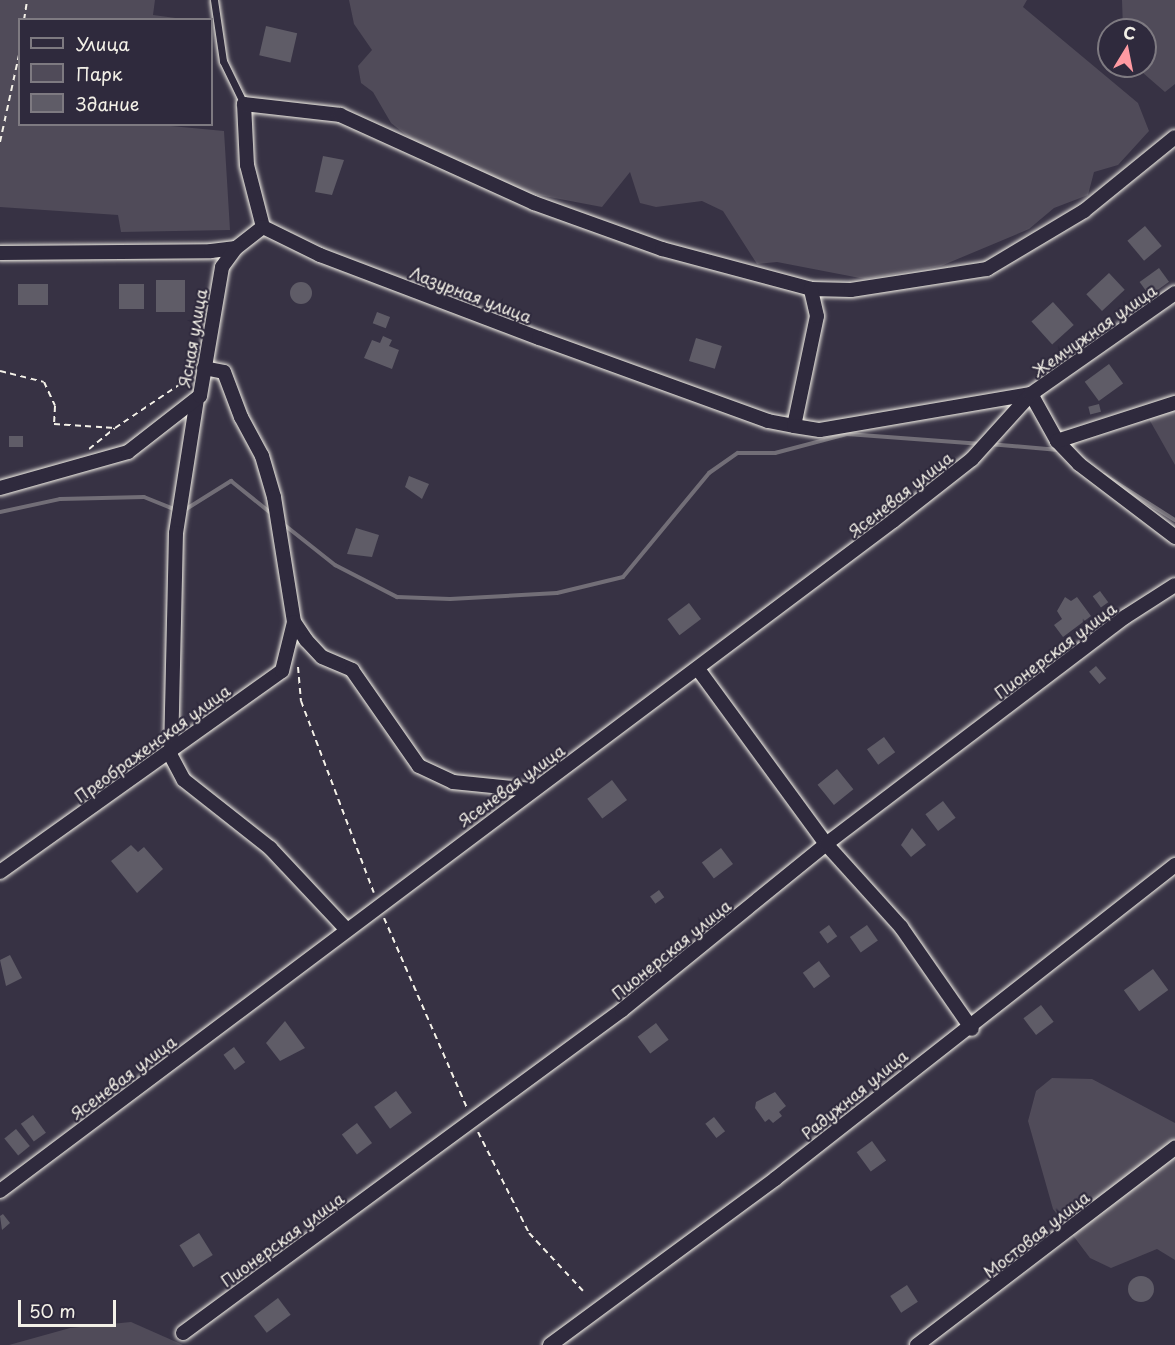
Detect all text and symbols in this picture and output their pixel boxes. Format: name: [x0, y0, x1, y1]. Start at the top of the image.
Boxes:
legend: [18, 18, 213, 126]
north arrow: [1097, 18, 1157, 78]
text: С: [1122, 19, 1138, 45]
text: Улица: [76, 30, 130, 57]
text: Парк: [76, 60, 122, 87]
text: Здание: [76, 90, 139, 117]
street label: Лазурная улица: [407, 262, 535, 326]
street label: Жемчужная улица: [1028, 280, 1160, 380]
street label: Ясная улица: [174, 287, 210, 389]
street label: Ясеневая улица: [844, 447, 956, 541]
street label: Пионерская улица: [990, 598, 1120, 702]
street label: Преображенская улица: [70, 680, 234, 806]
street label: Ясеневая улица: [454, 740, 568, 830]
street label: Пионерская улица: [607, 895, 735, 1003]
street label: Ясеневая улица: [66, 1031, 180, 1123]
street label: Радужная улица: [797, 1045, 911, 1143]
street label: Мостовая улица: [979, 1186, 1093, 1282]
street label: Пионерская улица: [216, 1188, 348, 1290]
scale bar: [21, 1288, 118, 1326]
text: 50 m: [29, 1297, 76, 1324]

